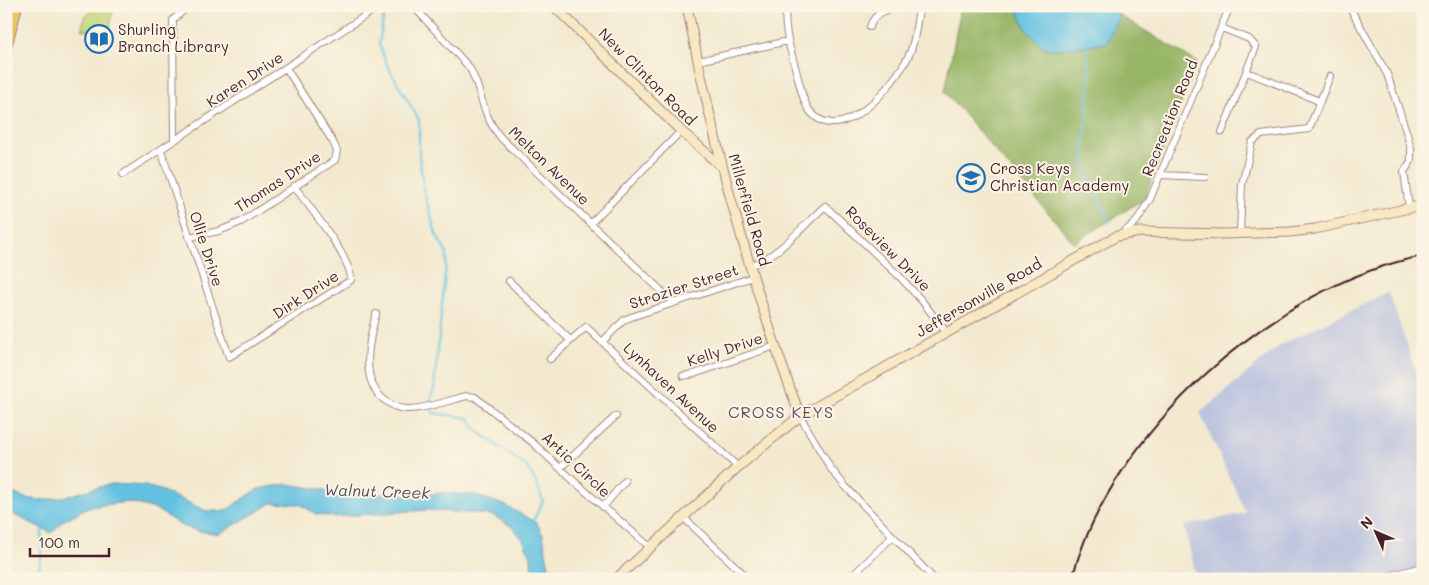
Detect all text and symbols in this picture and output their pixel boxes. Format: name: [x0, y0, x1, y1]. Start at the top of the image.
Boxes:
place label: Shurling Branch Library: [118, 19, 229, 56]
street label: New Clinton Road: [595, 23, 701, 129]
library icon: Shurling Branch Library: [84, 24, 114, 54]
street label: Karen Drive: [202, 47, 287, 112]
street label: Recreation Road: [1136, 56, 1202, 179]
street label: Melton Avenue: [505, 121, 595, 209]
street label: Thomas Drive: [231, 146, 324, 216]
street label: Millerfield Road: [724, 151, 776, 268]
place label: Cross Keys Christian Academy: [990, 158, 1130, 195]
school or university icon: Cross Keys Christian Academy: [956, 163, 986, 193]
street label: Roseview Drive: [842, 201, 936, 295]
street label: Ollie Drive: [185, 209, 228, 289]
street label: Jeffersonville Road: [912, 253, 1045, 341]
street label: Strozier Street: [627, 259, 741, 313]
street label: Dirk Drive: [269, 265, 342, 323]
street label: Kelly Drive: [684, 327, 765, 371]
street label: Lynhaven Avenue: [619, 338, 724, 437]
district label: CROSS KEYS: [728, 401, 834, 422]
street label: Artic Circle: [538, 427, 615, 501]
water label: Walnut Creek: [324, 478, 431, 503]
north arrow: [1352, 508, 1402, 558]
text: N: [1356, 512, 1377, 533]
scale bar: [30, 525, 109, 557]
text: 100 m: [38, 532, 80, 552]

